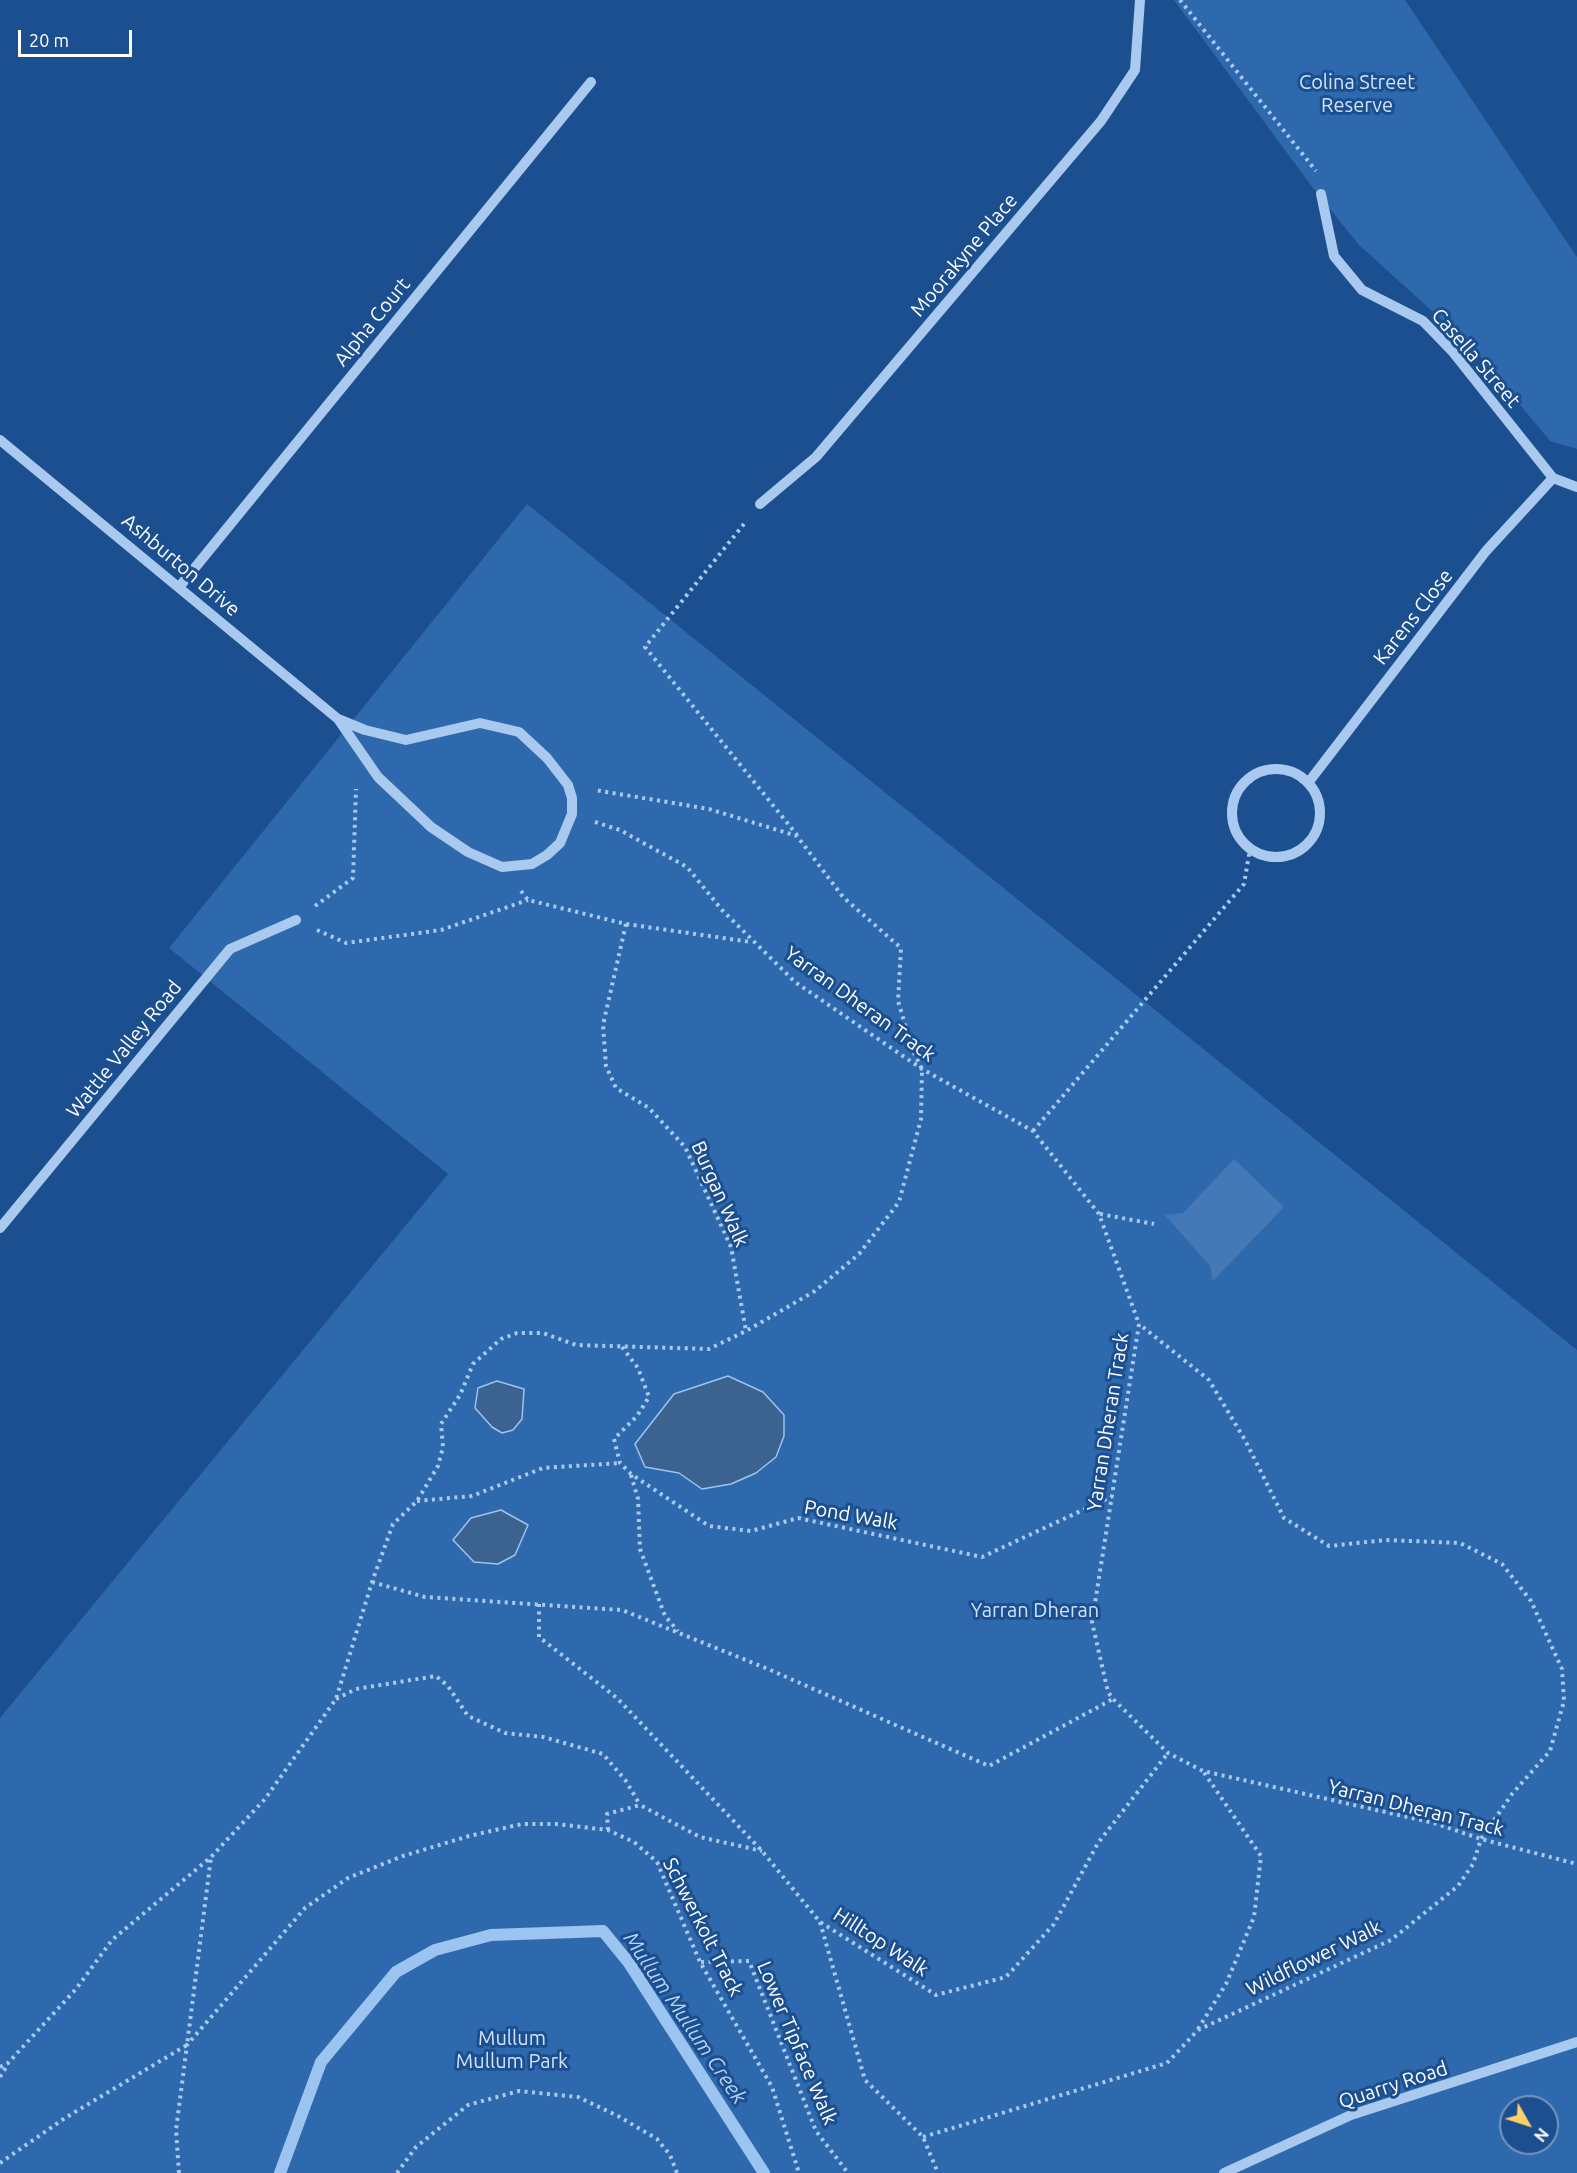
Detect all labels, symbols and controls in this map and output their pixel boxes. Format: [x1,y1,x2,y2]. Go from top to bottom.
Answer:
scale bar [21,18,135,56]
text: 20 m [29,30,69,50]
park label: Colina Street Reserve [1299,70,1415,117]
street label: Moorakyne Place [906,189,1022,321]
street label: Alpha Court [329,273,415,371]
street label: Casella Street [1426,304,1526,412]
street label: Ashburton Drive [117,509,245,621]
street label: Karens Close [1368,564,1458,670]
street label: Yarran Dheran Track [780,941,940,1067]
street label: Wattle Valley Road [61,976,187,1122]
street label: Burgan Walk [686,1137,754,1251]
street label: Yarran Dheran Track [1082,1331,1134,1513]
street label: Pond Walk [802,1495,900,1535]
park label: Yarran Dheran [971,1598,1099,1622]
street label: Yarran Dheran Track [1325,1775,1507,1841]
street label: Schwerkolt Track [658,1854,748,2000]
street label: Hilltop Walk [829,1902,933,1982]
street label: Wildflower Walk [1242,1915,1386,2001]
water label: Mullum Mullum Creek [618,1927,752,2109]
street label: Lower Tipface Walk [752,1958,842,2128]
park label: Mullum Mullum Park [456,2026,568,2073]
street label: Quarry Road [1335,2056,1451,2114]
north arrow [1499,2095,1559,2155]
text: N [1531,2125,1552,2145]

